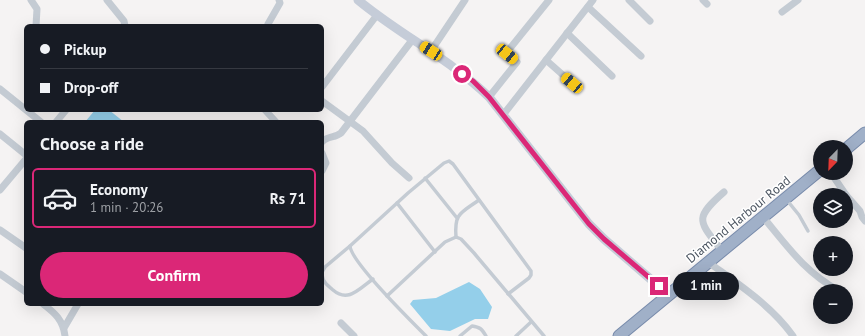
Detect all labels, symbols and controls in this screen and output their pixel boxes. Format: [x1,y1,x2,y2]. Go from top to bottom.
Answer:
car [418,39,444,63]
text: Pickup [64,40,107,59]
car [494,42,520,66]
route start [453,65,471,83]
car [559,71,585,95]
text: Drop-off [64,78,118,97]
text: Choose a ride [40,132,144,155]
north arrow [813,140,853,180]
map controls [813,140,853,324]
street label: Diamond Harbour Road [683,172,794,267]
icon: car [42,180,78,216]
text: Economy [90,180,148,199]
button: layers [813,188,853,228]
text: Rs 71 [270,189,306,208]
text: 1 min · 20:26 [90,199,163,216]
button: + [813,236,853,276]
button: Confirm [40,252,308,298]
callout: 1 min [673,272,739,300]
route end [650,277,668,295]
text: 1 min [690,277,722,294]
button: − [813,284,853,324]

